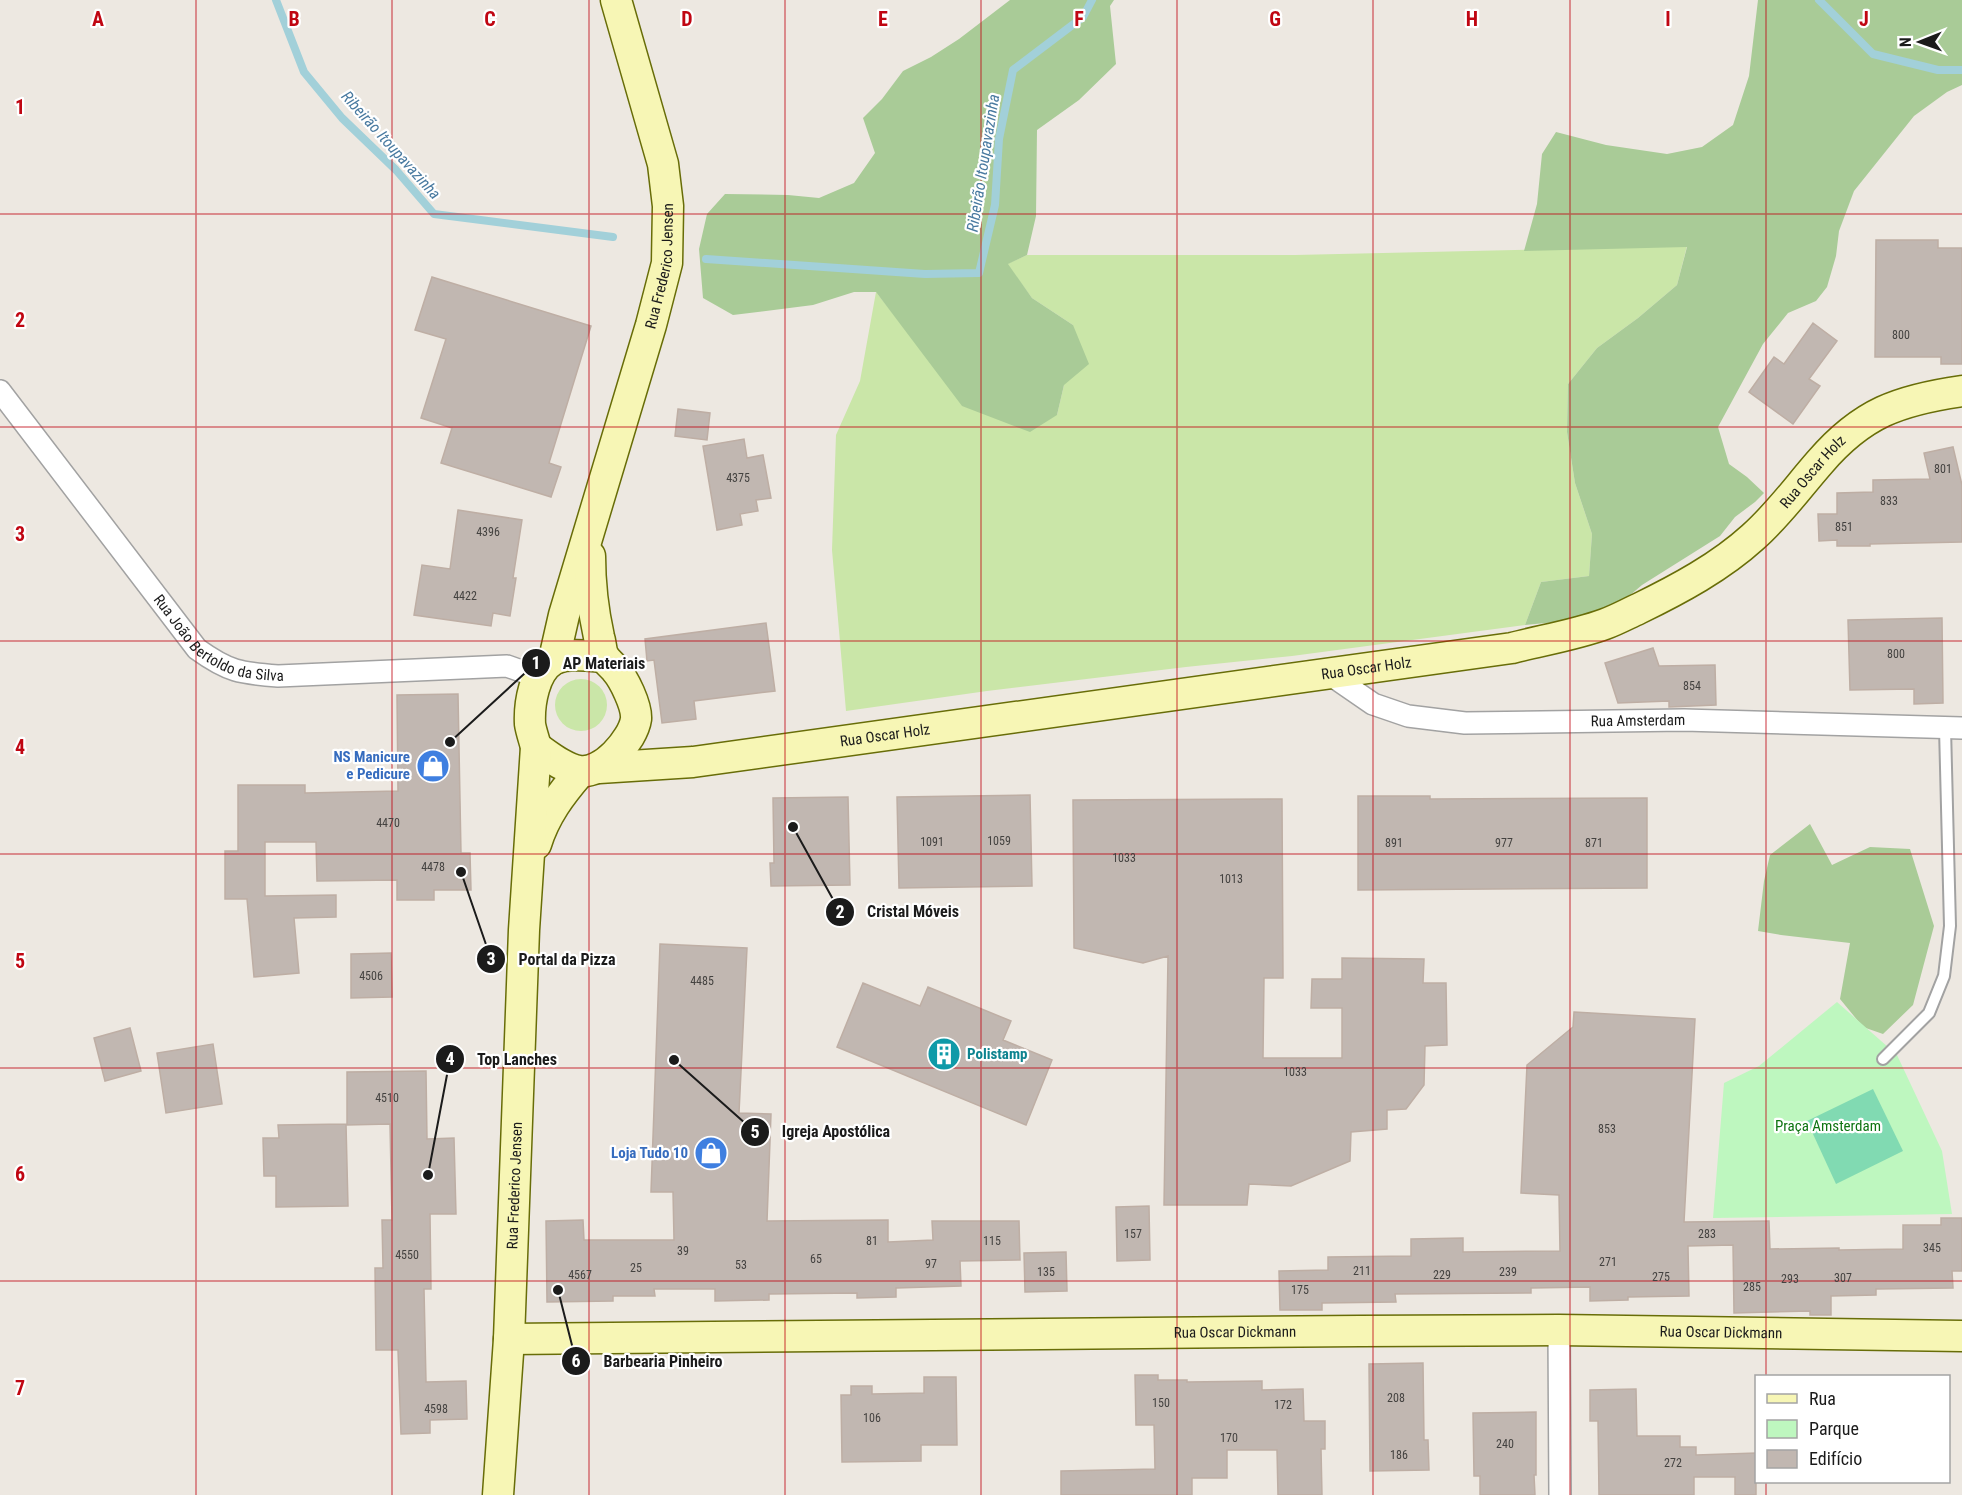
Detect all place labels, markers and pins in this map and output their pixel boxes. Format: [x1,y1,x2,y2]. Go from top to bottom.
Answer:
callout: AP Materiais [521,646,658,680]
place label: NS Manicure e Pedicure [333,748,410,783]
shop icon: NS Manicure e Pedicure [415,748,451,784]
callout: Cristal Móveis [825,895,971,929]
callout: Portal da Pizza [476,942,628,976]
building icon: Polistamp [926,1036,962,1072]
callout: Top Lanches [435,1042,569,1076]
place label: Polistamp [967,1045,1027,1063]
callout: Igreja Apostólica [740,1115,902,1149]
shop icon: Loja Tudo 10 [693,1135,729,1171]
place label: Loja Tudo 10 [611,1144,688,1162]
callout: Barbearia Pinheiro [561,1344,734,1378]

